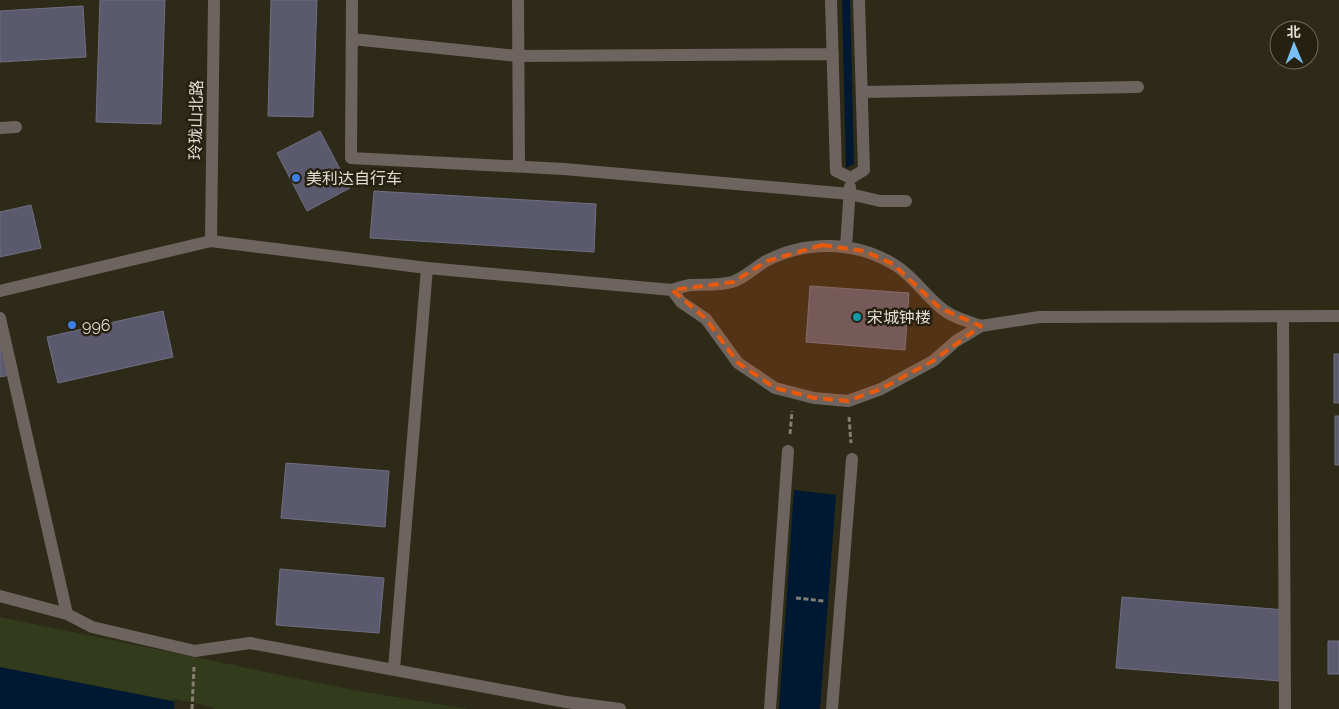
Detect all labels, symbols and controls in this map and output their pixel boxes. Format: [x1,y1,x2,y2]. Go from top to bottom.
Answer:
north arrow [1269,20,1319,70]
text: 北 [1287,24,1301,40]
street label: 玲珑山北路 [186,80,206,160]
place label: 美利达自行车 [306,169,402,188]
marker: 美利达自行车 [290,172,302,184]
place label: 宋城钟楼 [867,308,931,327]
marker: 宋城钟楼 [851,311,863,323]
place label: 996 [82,316,110,335]
marker: 996 [66,319,78,331]

